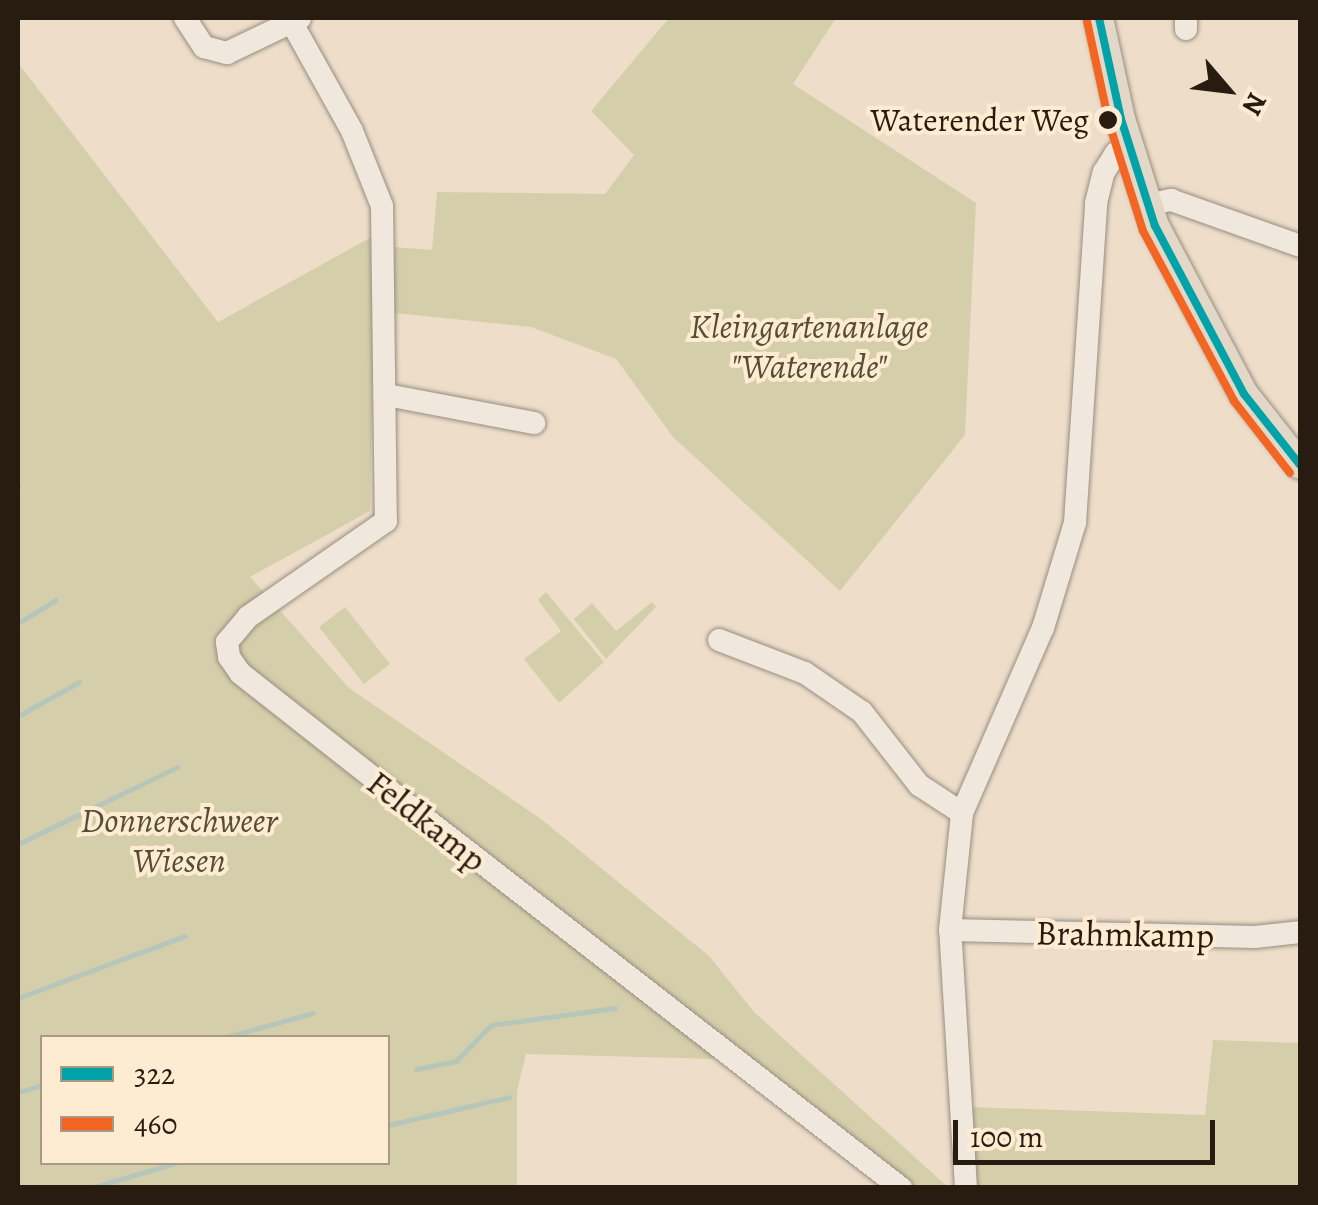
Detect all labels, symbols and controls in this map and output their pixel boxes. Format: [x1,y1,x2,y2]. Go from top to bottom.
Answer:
north arrow [1178,40,1278,140]
text: N [1233,86,1276,122]
place label: Waterender Weg [871,101,1089,139]
marker: Waterender Weg [1098,110,1118,130]
park label: Kleingartenanlage "Waterende" [690,305,928,387]
street label: Feldkamp [359,761,495,881]
park label: Donnerschweer Wiesen [81,799,277,881]
street label: Brahmkamp [1035,911,1215,957]
legend [40,1035,390,1165]
text: 322 [134,1054,175,1094]
scale bar [958,1100,1220,1162]
text: 460 [134,1104,177,1144]
text: 100 m [970,1117,1043,1157]

